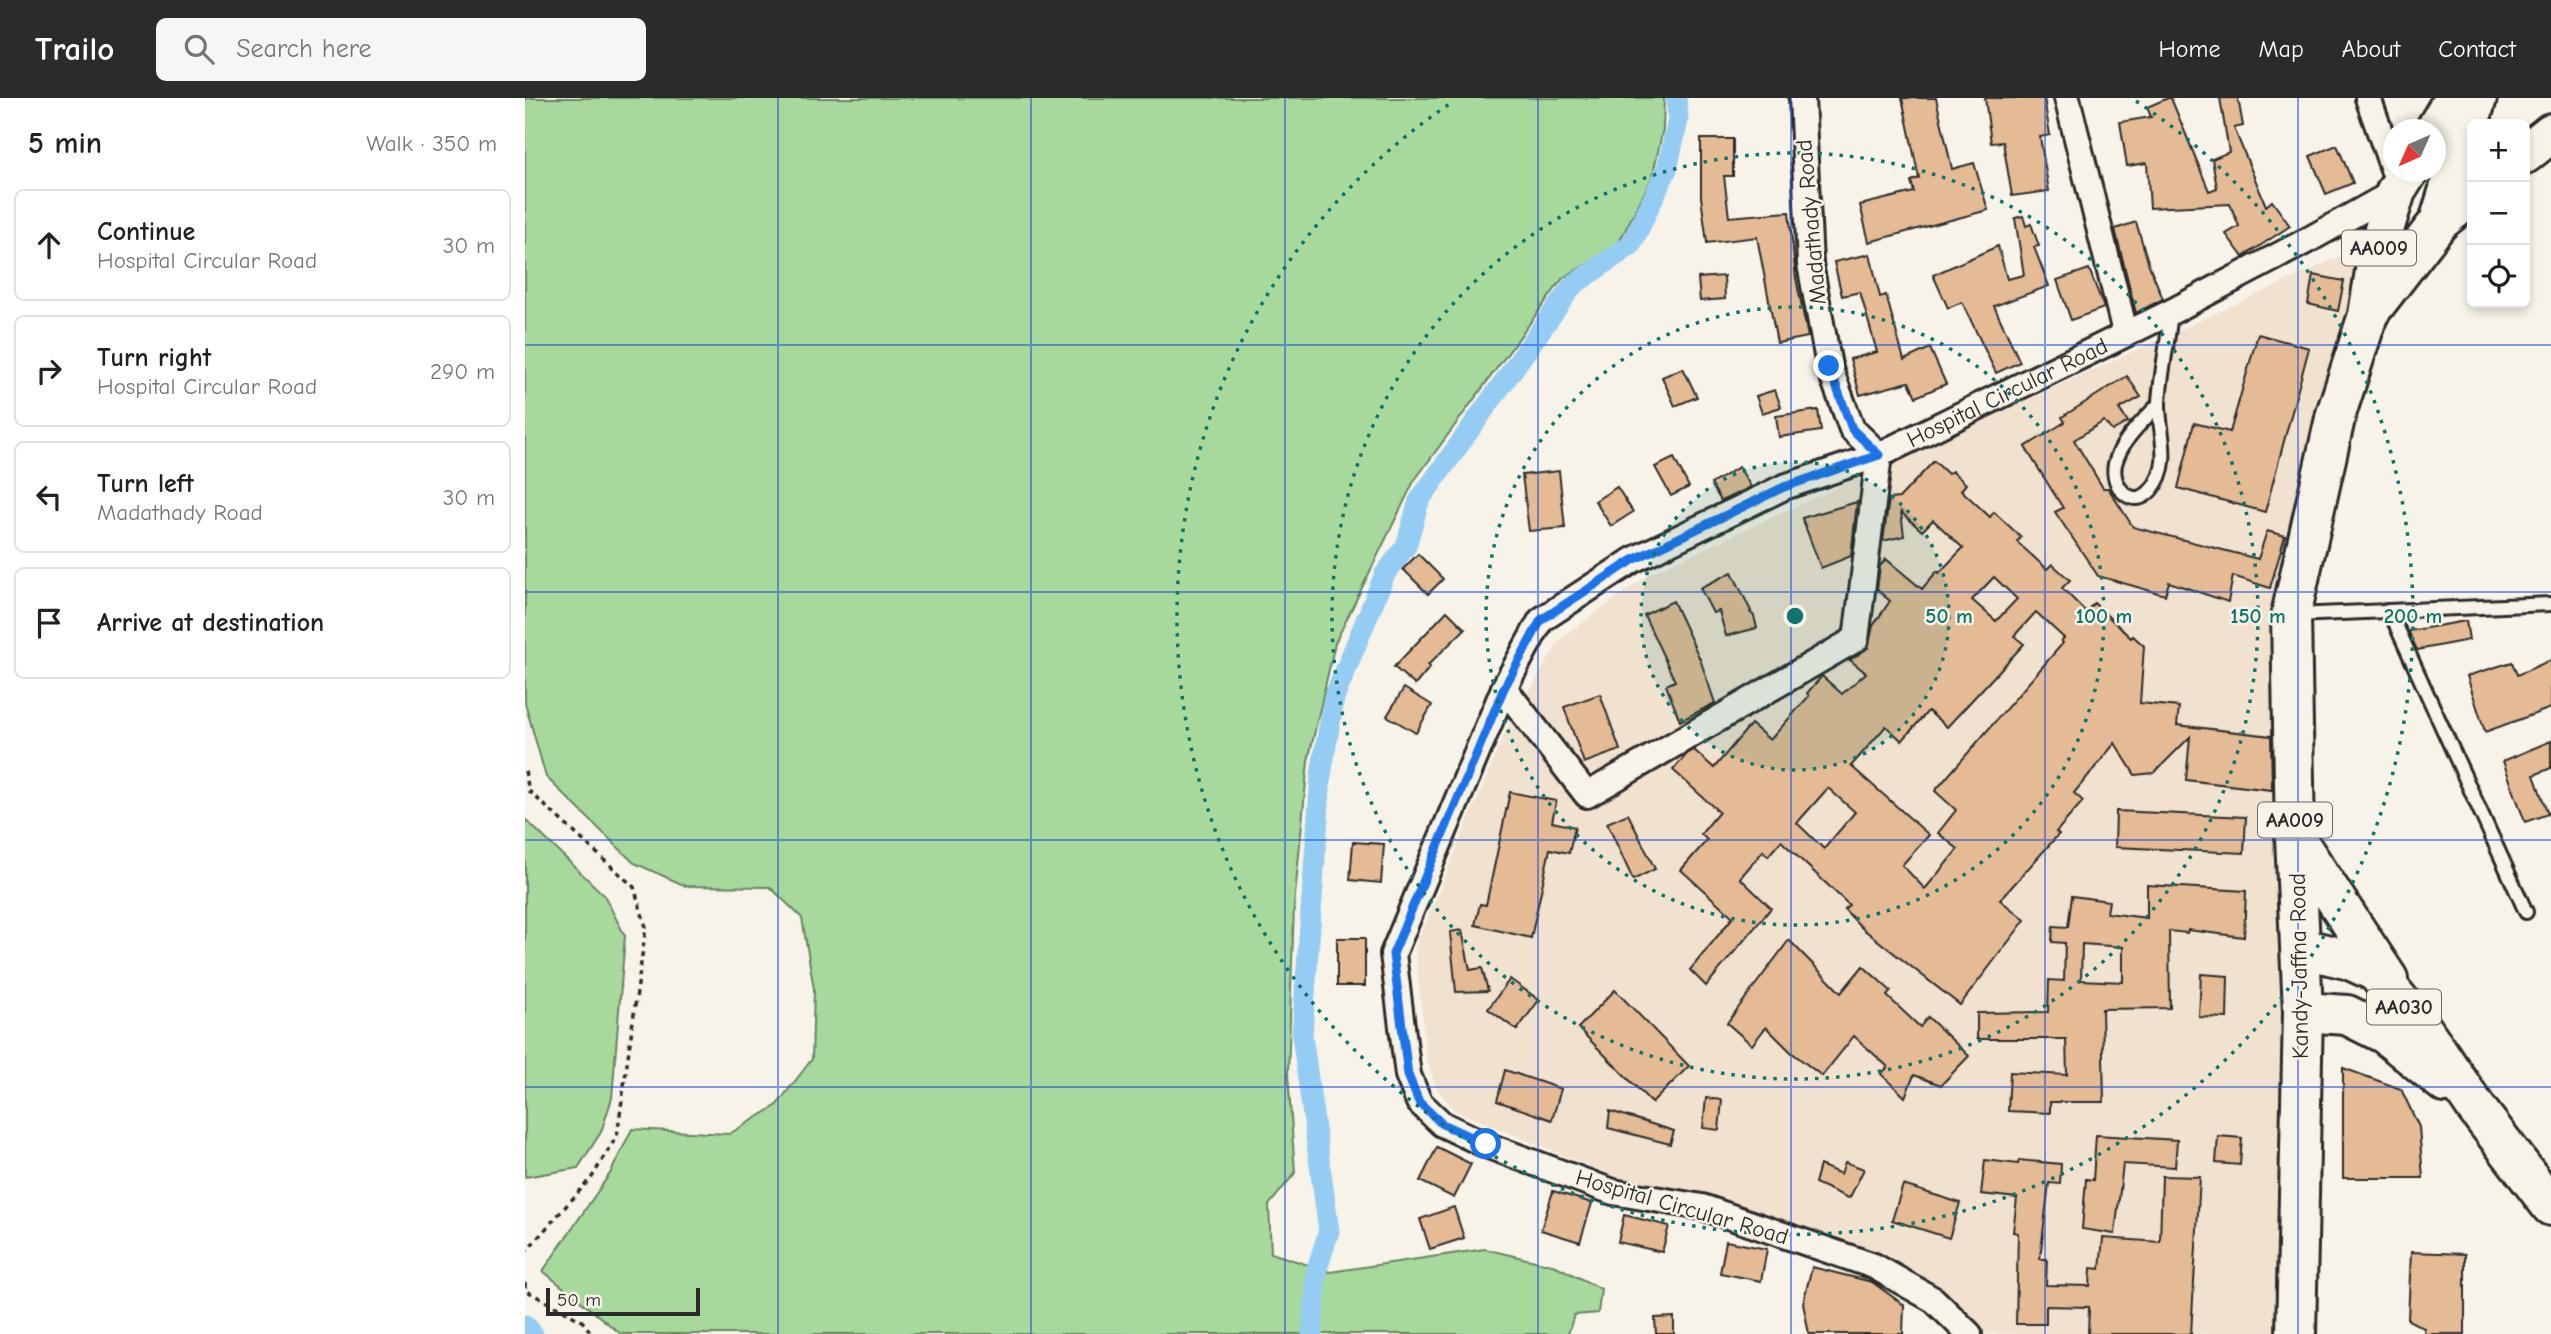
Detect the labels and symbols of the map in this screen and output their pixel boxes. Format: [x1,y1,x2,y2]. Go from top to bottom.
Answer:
north arrow [2383,119,2446,182]
street label: Madathady Road [1790,138,1832,306]
road number: AA009 [2342,230,2416,266]
street label: Hospital Circular Road [1902,332,2112,453]
route end [1813,350,1844,381]
centre of rings [1783,604,1807,628]
text: 50 m [1925,604,1973,628]
text: 100 m [2076,604,2132,628]
text: 150 m [2230,604,2286,628]
text: 200 m [2384,604,2442,628]
road number: AA009 [2258,802,2332,838]
street label: Kandy-Jaffna Road [2284,873,2314,1059]
road number: AA030 [2367,990,2441,1024]
route start [1470,1128,1501,1159]
street label: Hospital Circular Road [1572,1164,1792,1250]
scale bar [546,1285,700,1317]

